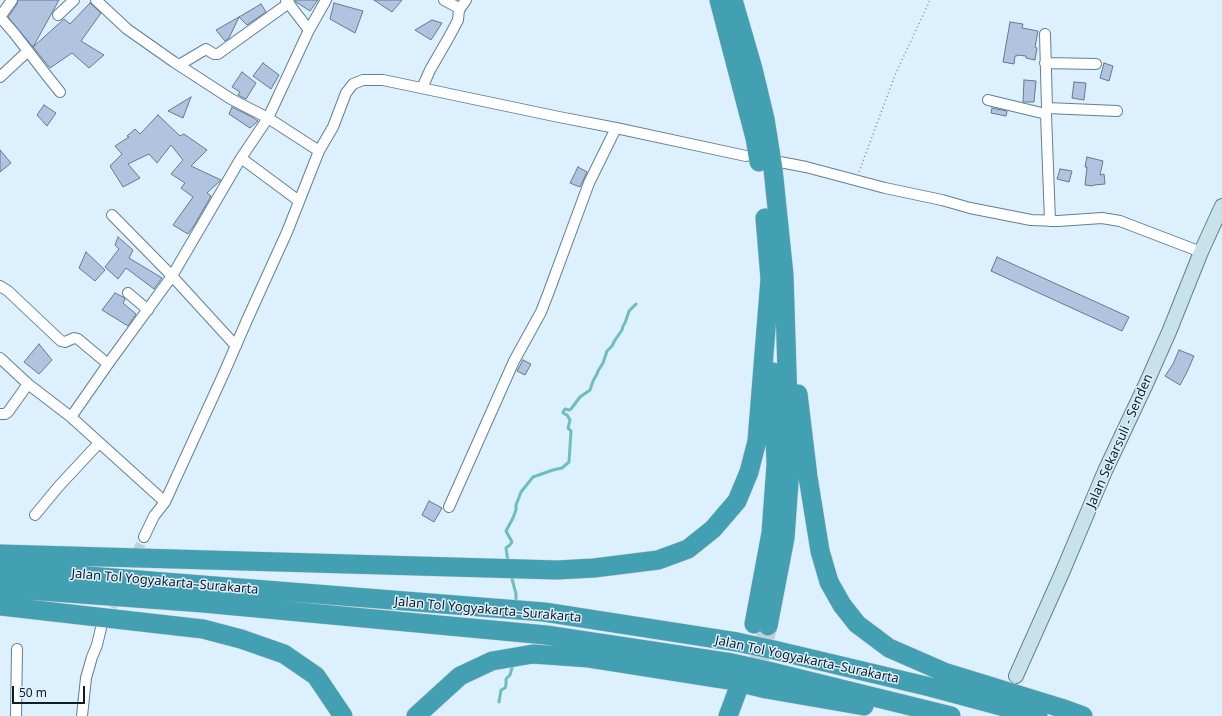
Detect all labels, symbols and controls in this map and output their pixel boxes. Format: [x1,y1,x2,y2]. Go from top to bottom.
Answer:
street label: Jalan Sekarsuli - Senden [1083,372,1157,510]
street label: Jalan Tol Yogyakarta–Surakarta [71,566,259,598]
street label: Jalan Tol Yogyakarta–Surakarta [394,594,582,626]
street label: Jalan Tol Yogyakarta–Surakarta [714,633,900,687]
scale bar [14,678,87,704]
text: 50 m [19,684,47,701]

